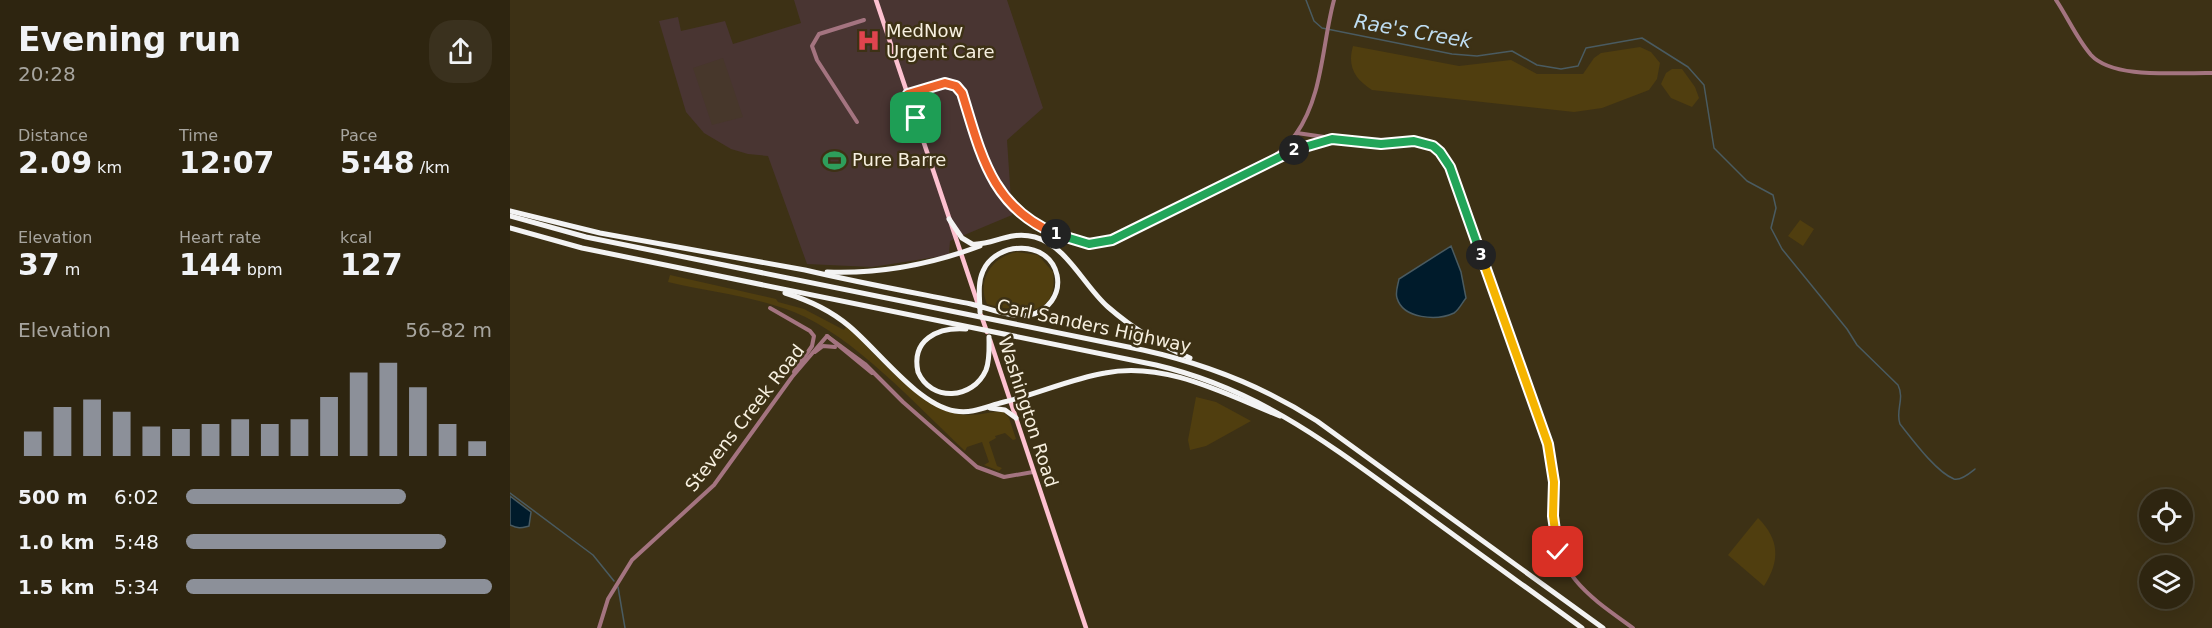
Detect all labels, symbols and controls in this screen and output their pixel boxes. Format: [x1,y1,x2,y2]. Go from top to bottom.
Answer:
water label: Rae's Creek [1352,9,1475,53]
text: Evening run [18,20,241,59]
button: share [429,20,492,83]
place label: MedNow Urgent Care [886,20,995,62]
hospital icon: MedNow Urgent Care [855,28,881,54]
text: 20:28 [18,62,76,86]
pin [890,92,941,143]
icon: arrive [899,101,932,134]
text: Distance [18,126,88,145]
text: Time [179,126,218,145]
text: Pace [340,126,377,145]
pin: 2 [1279,135,1309,165]
text: 2 [1288,140,1300,159]
text: 2.09 [18,145,92,180]
text: 12:07 [179,145,275,180]
text: 5:48 [340,145,415,180]
sports icon: Pure Barre [821,147,847,173]
place label: Pure Barre [852,149,946,170]
text: km [92,158,122,177]
text: /km [415,158,450,177]
pin: 1 [1041,219,1071,249]
text: 1 [1050,224,1062,243]
text: Elevation [18,228,92,247]
text: Heart rate [179,228,261,247]
text: kcal [340,228,372,247]
pin: 3 [1466,240,1496,270]
text: 3 [1475,245,1487,264]
text: 37 [18,247,60,282]
text: 144 [179,247,242,282]
text: 127 [340,247,403,282]
text: m [60,260,80,279]
text: bpm [242,260,283,279]
street label: Carl Sanders Highway [995,295,1194,356]
text: Elevation [18,318,111,342]
text: 56–82 m [405,318,492,342]
street label: Washington Road [994,334,1063,490]
street label: Stevens Creek Road [681,340,809,495]
text: 500 m [18,485,88,509]
text: 6:02 [114,485,159,509]
map controls [2139,489,2193,609]
button: locate [2139,489,2193,543]
pin [1532,526,1583,577]
text: 1.0 km [18,530,95,554]
text: 5:48 [114,530,159,554]
icon: check [1541,535,1574,568]
button: layers [2139,555,2193,609]
text: 1.5 km [18,575,95,599]
text: 5:34 [114,575,159,599]

